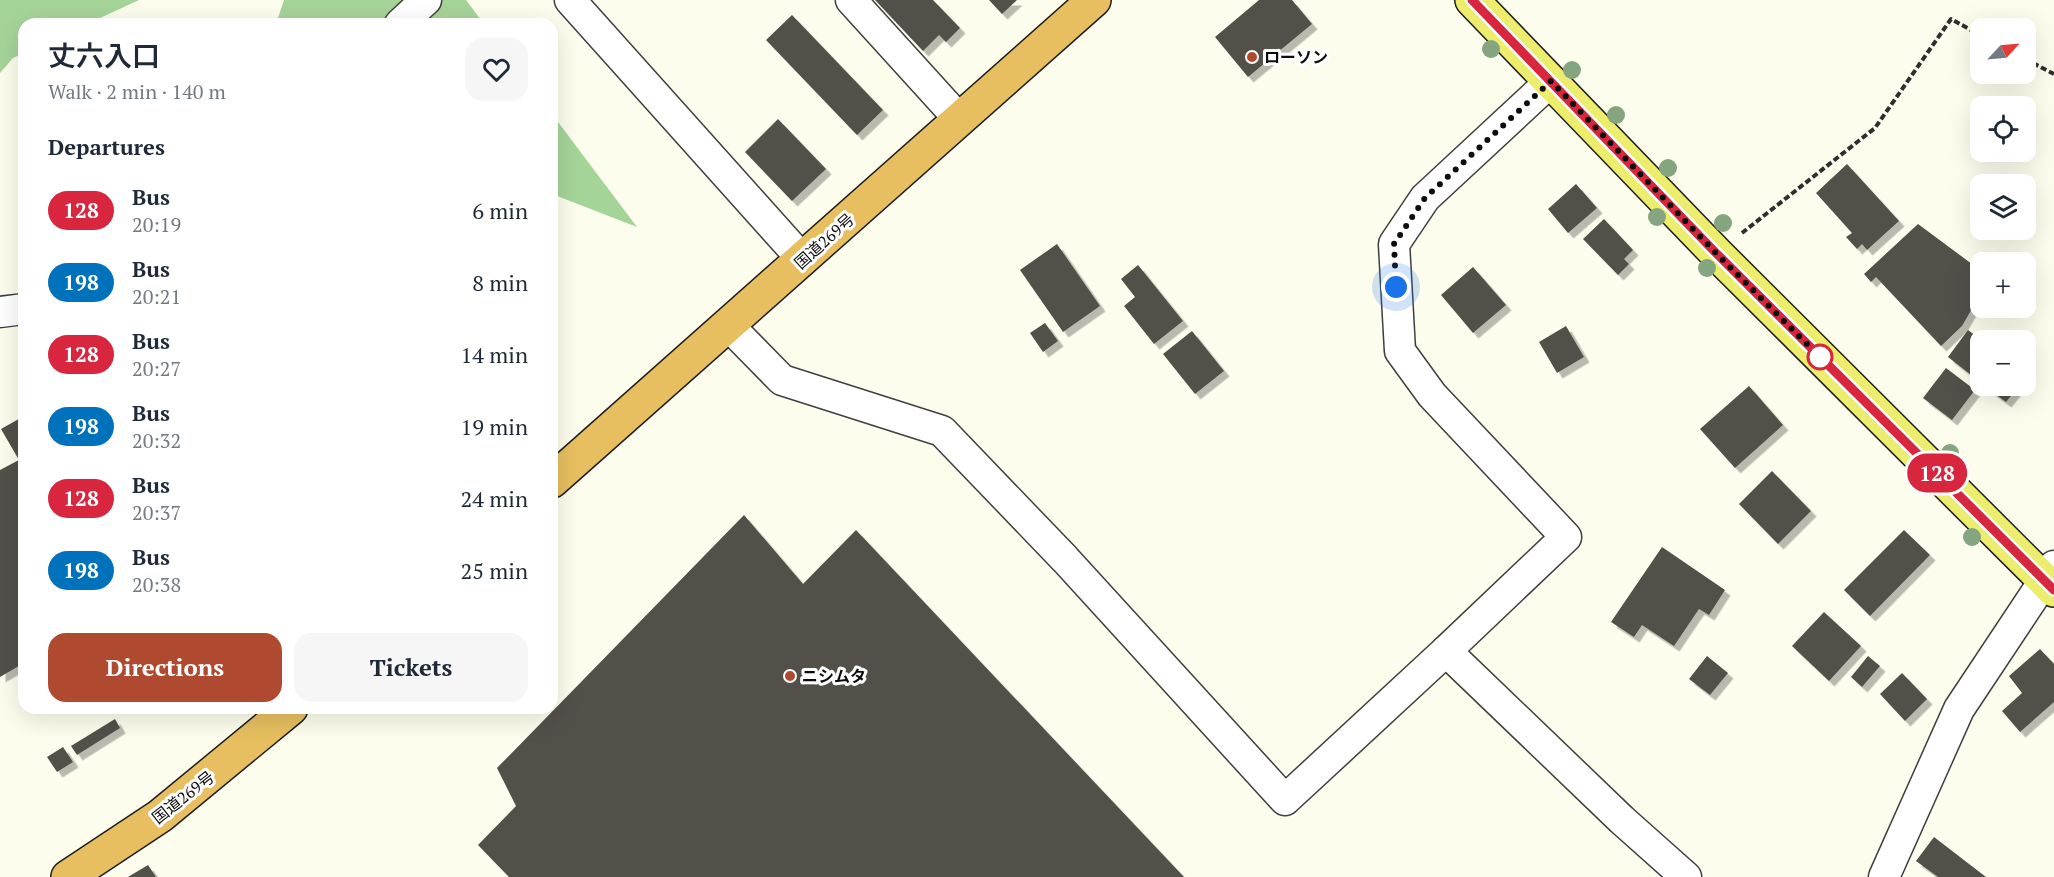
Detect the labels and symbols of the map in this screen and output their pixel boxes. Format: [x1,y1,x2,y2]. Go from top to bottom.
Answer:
north arrow [1970,18,2036,84]
place label: ローソン [1264,46,1328,68]
marker: ローソン [1245,50,1259,64]
street label: 国道269号 [789,208,859,274]
your location [1381,272,1411,302]
unlabelled marker [1807,344,1833,370]
line badge: 128 [1902,454,1972,492]
place label: ニシムタ [802,665,866,687]
marker: ニシムタ [783,669,797,683]
street label: 国道269号 [147,766,219,828]

